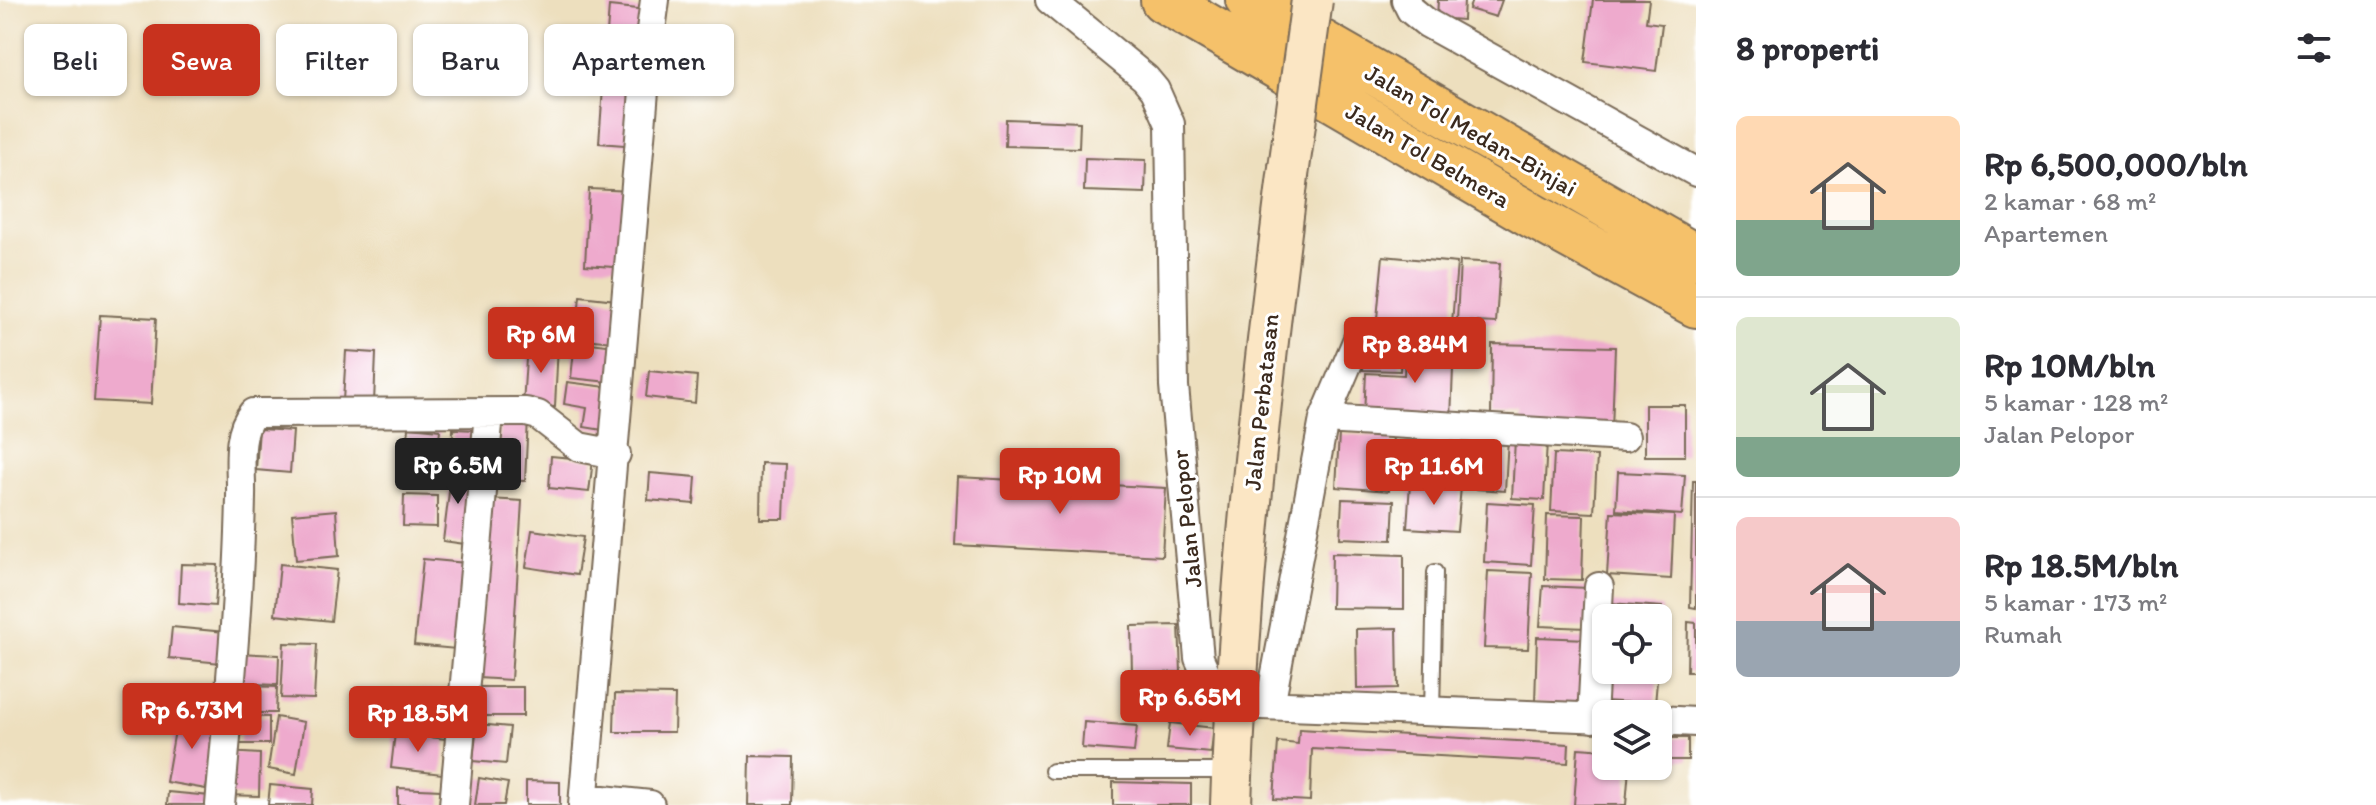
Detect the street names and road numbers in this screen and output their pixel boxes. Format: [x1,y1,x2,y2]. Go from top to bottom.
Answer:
street label: Jalan Tol Medan–Binjai [1360,58,1582,202]
street label: Jalan Tol Belmera [1341,96,1516,214]
street label: Jalan Perbatasan [1237,312,1285,492]
street label: Jalan Pelopor [1164,448,1208,590]

